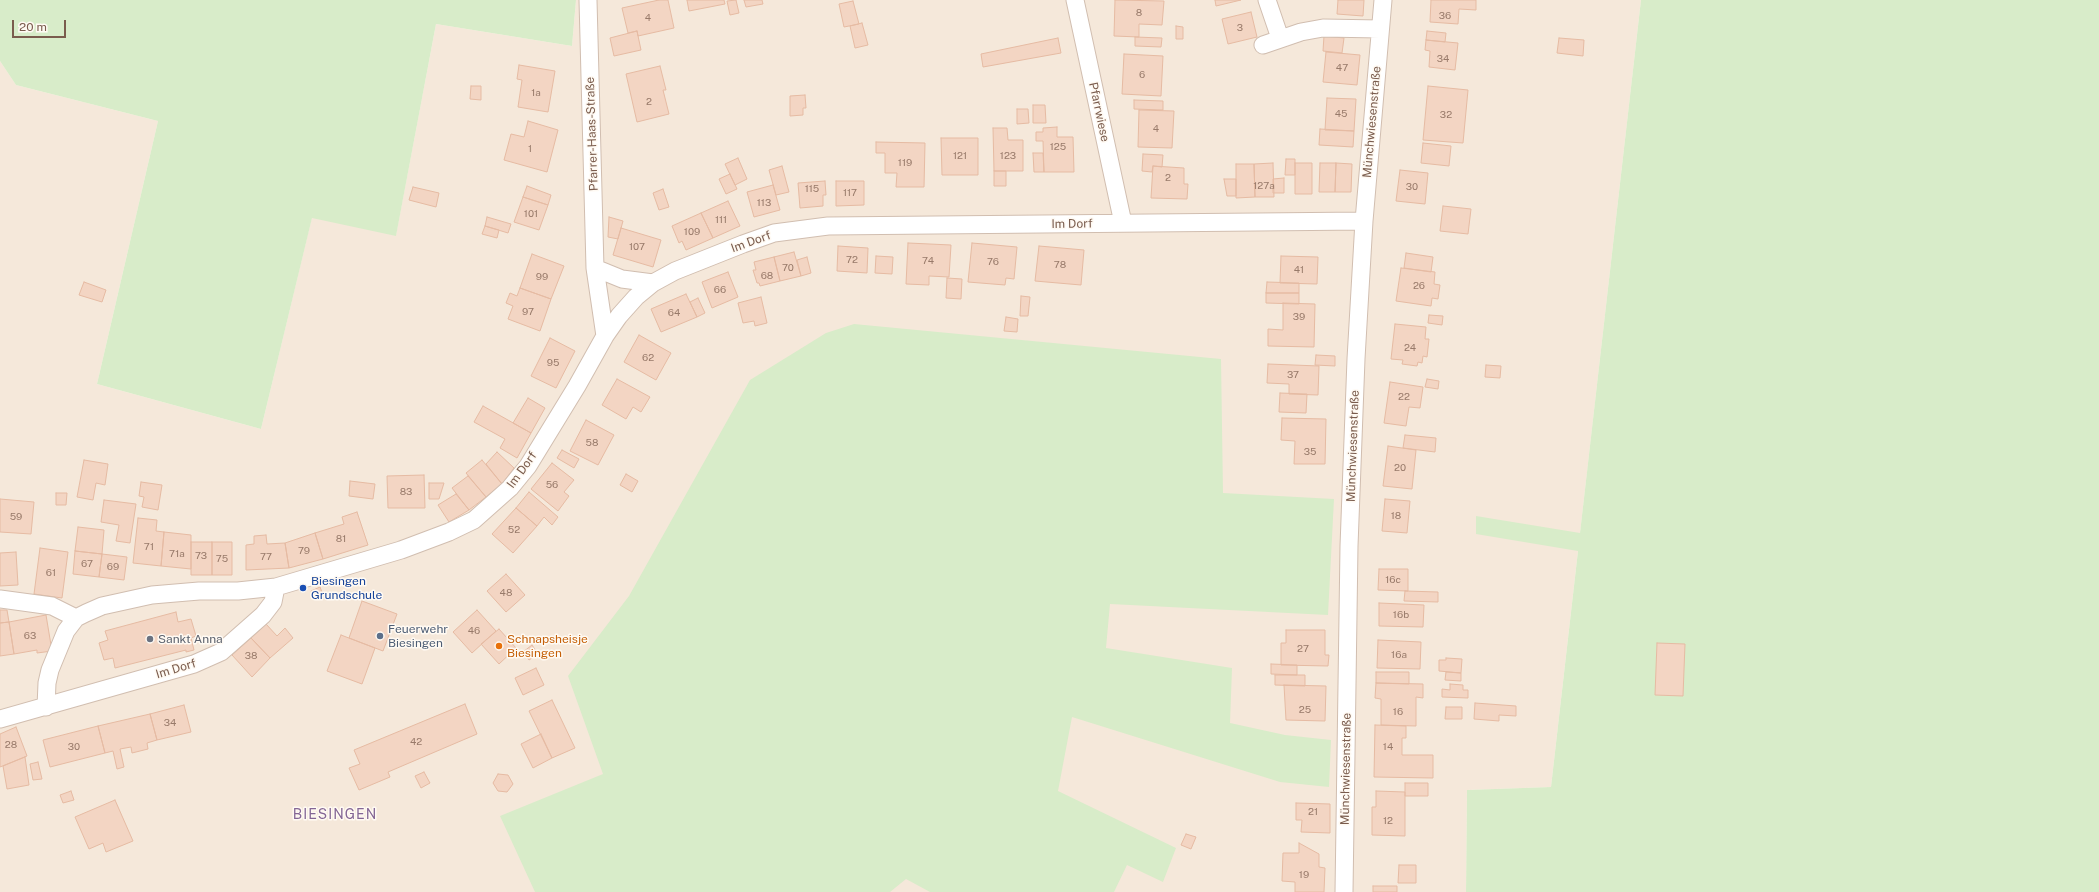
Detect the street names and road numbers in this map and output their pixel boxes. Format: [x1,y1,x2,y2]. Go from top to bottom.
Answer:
street label: Münchwiesenstraße [1360,66,1384,178]
street label: Pfarrer-Haas-Straße [583,77,601,191]
street label: Pfarrwiese [1086,81,1112,143]
street label: Im Dorf [1051,216,1093,232]
street label: Im Dorf [729,228,773,256]
street label: Münchwiesenstraße [1344,390,1362,502]
street label: Im Dorf [504,449,540,491]
street label: Im Dorf [154,656,198,682]
street label: Münchwiesenstraße [1338,713,1354,825]

